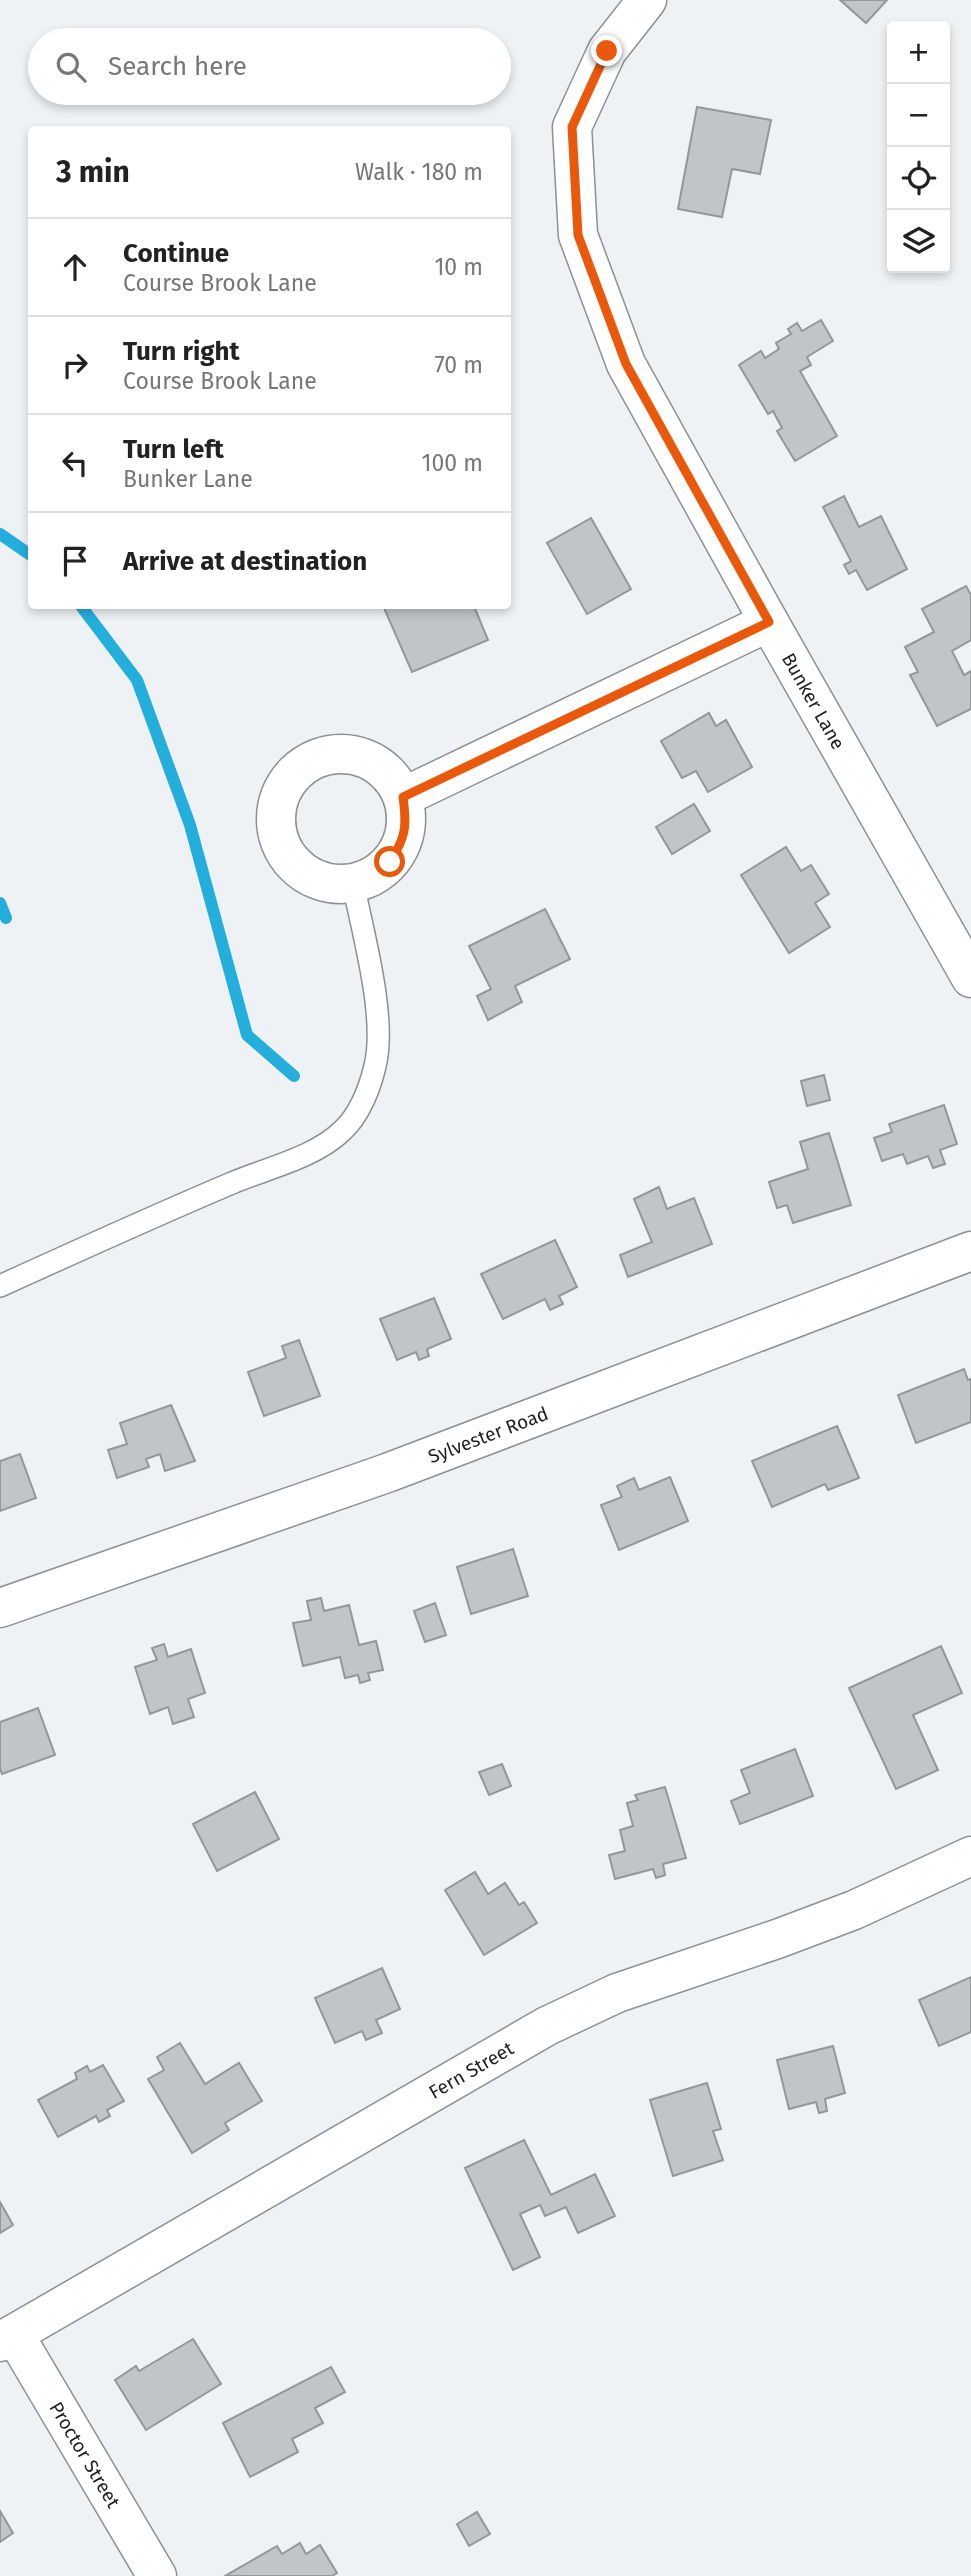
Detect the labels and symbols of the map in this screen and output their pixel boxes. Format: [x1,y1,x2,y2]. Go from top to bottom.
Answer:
route end [591,35,622,66]
street label: Bunker Lane [777,649,850,753]
route start [374,846,405,877]
street label: Sylvester Road [425,1402,552,1468]
street label: Fern Street [425,2037,518,2104]
street label: Proctor Street [45,2398,125,2512]

